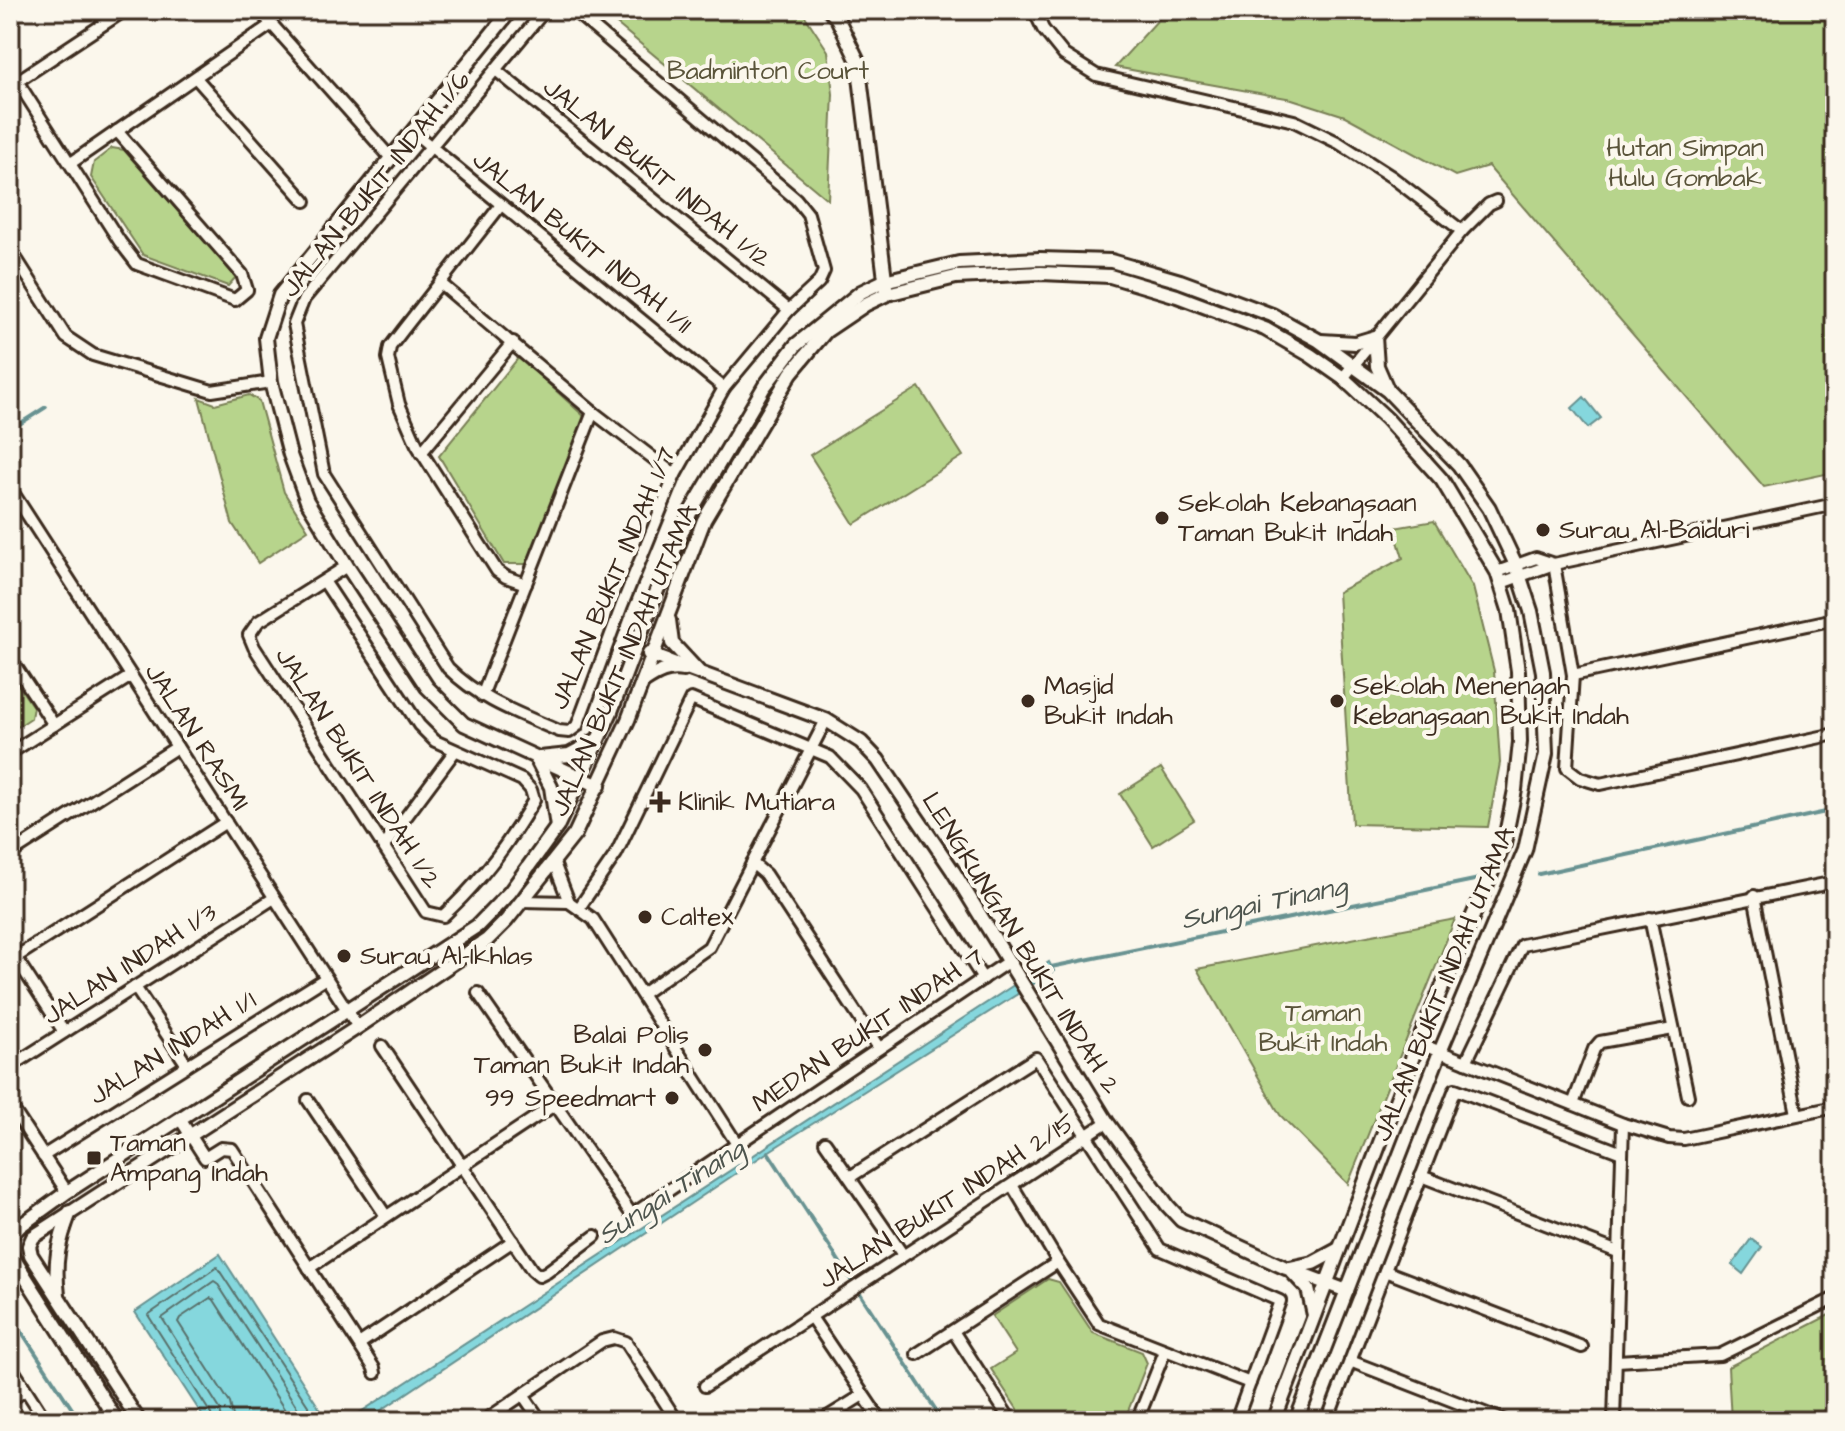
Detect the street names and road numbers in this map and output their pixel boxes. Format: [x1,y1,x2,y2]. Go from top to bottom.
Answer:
street label: JALAN BUKIT INDAH 1/6 [273,63,479,305]
street label: JALAN BUKIT INDAH 1/12 [535,70,779,277]
street label: JALAN BUKIT INDAH 1/11 [465,142,699,342]
street label: JALAN BUKIT INDAH 1/7 [541,441,685,715]
street label: JALAN BUKIT INDAH UTAMA [542,498,706,822]
street label: JALAN BUKIT INDAH 1/2 [266,640,450,896]
street label: JALAN RASMI [136,656,258,818]
street label: LENGKUNGAN BUKIT INDAH 2 [913,785,1129,1101]
street label: JALAN BUKIT INDAH UTAMA [1364,821,1524,1147]
street label: JALAN INDAH 1/3 [36,894,224,1034]
street label: MEDAN BUKIT INDAH 7 [745,939,991,1121]
street label: JALAN INDAH 1/1 [83,982,263,1114]
street label: JALAN BUKIT INDAH 2/15 [812,1104,1082,1298]

